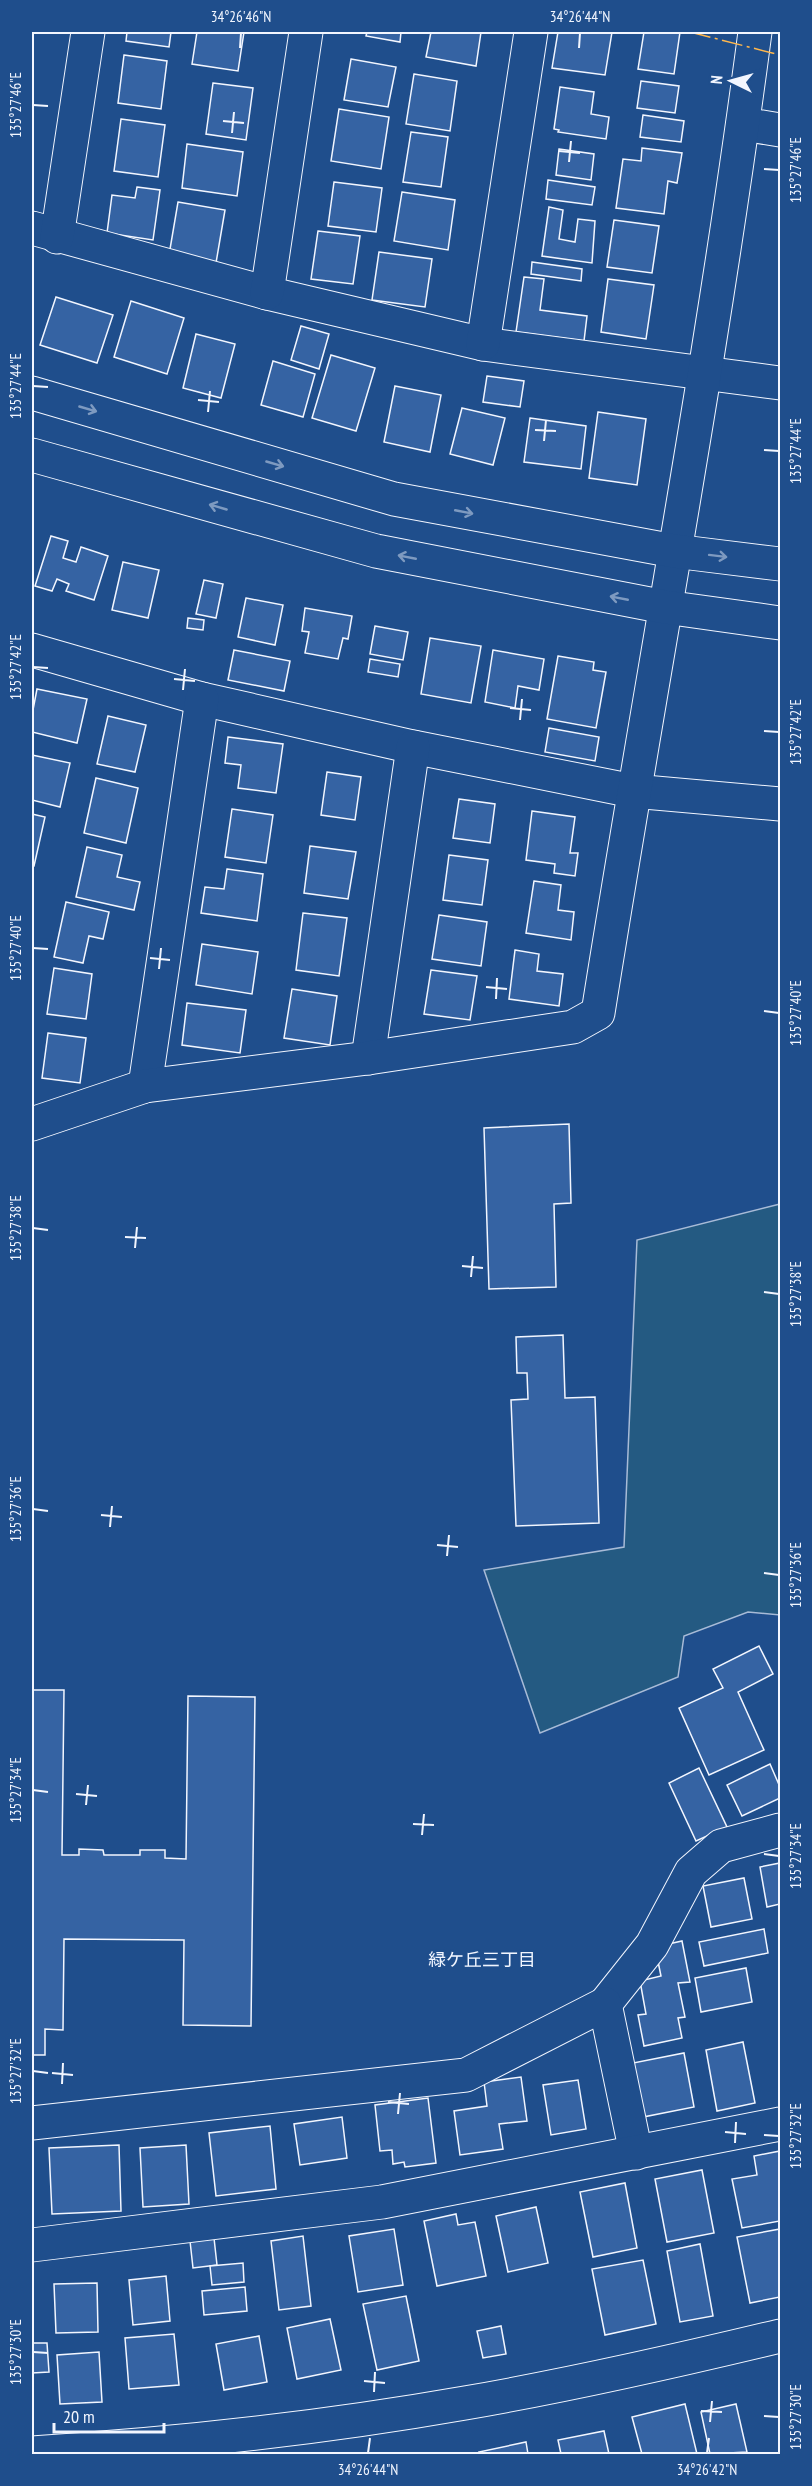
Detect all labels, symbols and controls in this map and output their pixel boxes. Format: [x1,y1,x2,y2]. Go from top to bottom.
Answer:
text: 34°26'46"N [211,7,271,26]
text: 34°26'44"N [550,7,610,26]
north arrow [701,51,761,111]
text: 135°27'46"E [6,72,25,138]
text: N [706,75,726,85]
text: 135°27'46"E [786,137,805,203]
text: 135°27'44"E [6,353,25,419]
one-way arrow [78,404,97,415]
text: 135°27'44"E [786,418,805,484]
one-way arrow [265,459,284,470]
one-way arrow [209,501,228,512]
one-way arrow [453,507,473,518]
one-way arrow [398,551,417,562]
one-way arrow [707,551,727,562]
one-way arrow [610,592,629,603]
text: 135°27'42"E [6,634,25,700]
text: 135°27'42"E [786,699,805,765]
text: 135°27'40"E [6,915,25,981]
text: 135°27'40"E [786,980,805,1046]
text: 135°27'38"E [6,1195,25,1261]
text: 135°27'38"E [786,1261,805,1327]
text: 135°27'36"E [6,1476,25,1542]
text: 135°27'36"E [786,1542,805,1608]
text: 135°27'34"E [6,1757,25,1823]
text: 135°27'34"E [786,1823,805,1889]
district label: 緑ケ丘三丁目 [428,1948,536,1971]
text: 135°27'32"E [6,2038,25,2104]
text: 135°27'32"E [786,2103,805,2169]
text: 135°27'30"E [6,2319,25,2385]
text: 135°27'30"E [786,2384,805,2450]
scale bar [54,2396,164,2434]
text: 20 m [63,2405,95,2428]
text: 34°26'44"N [338,2460,398,2479]
text: 34°26'42"N [677,2460,737,2479]

